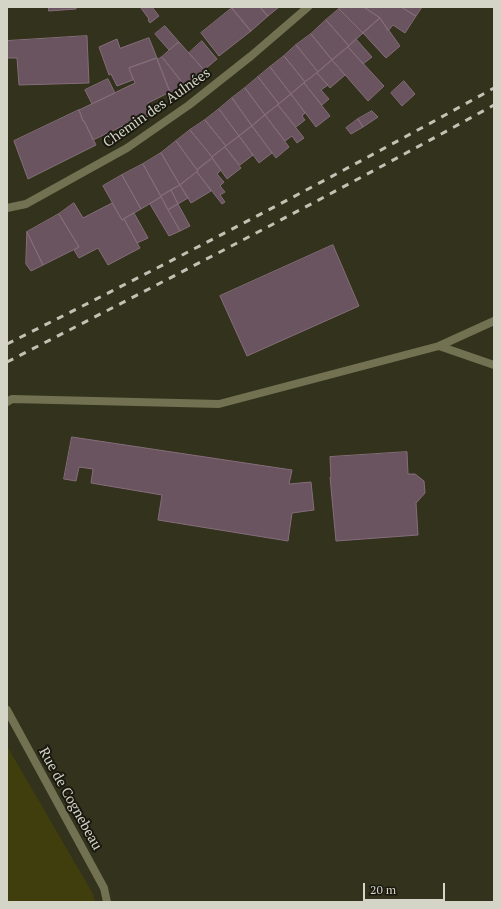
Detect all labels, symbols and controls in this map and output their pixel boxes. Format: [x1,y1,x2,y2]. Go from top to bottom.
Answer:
street label: Chemin des Aulnées [100,65,214,151]
street label: Rue de Cognebeau [35,745,105,853]
scale bar [365,875,447,901]
text: 20 m [370,882,396,897]

